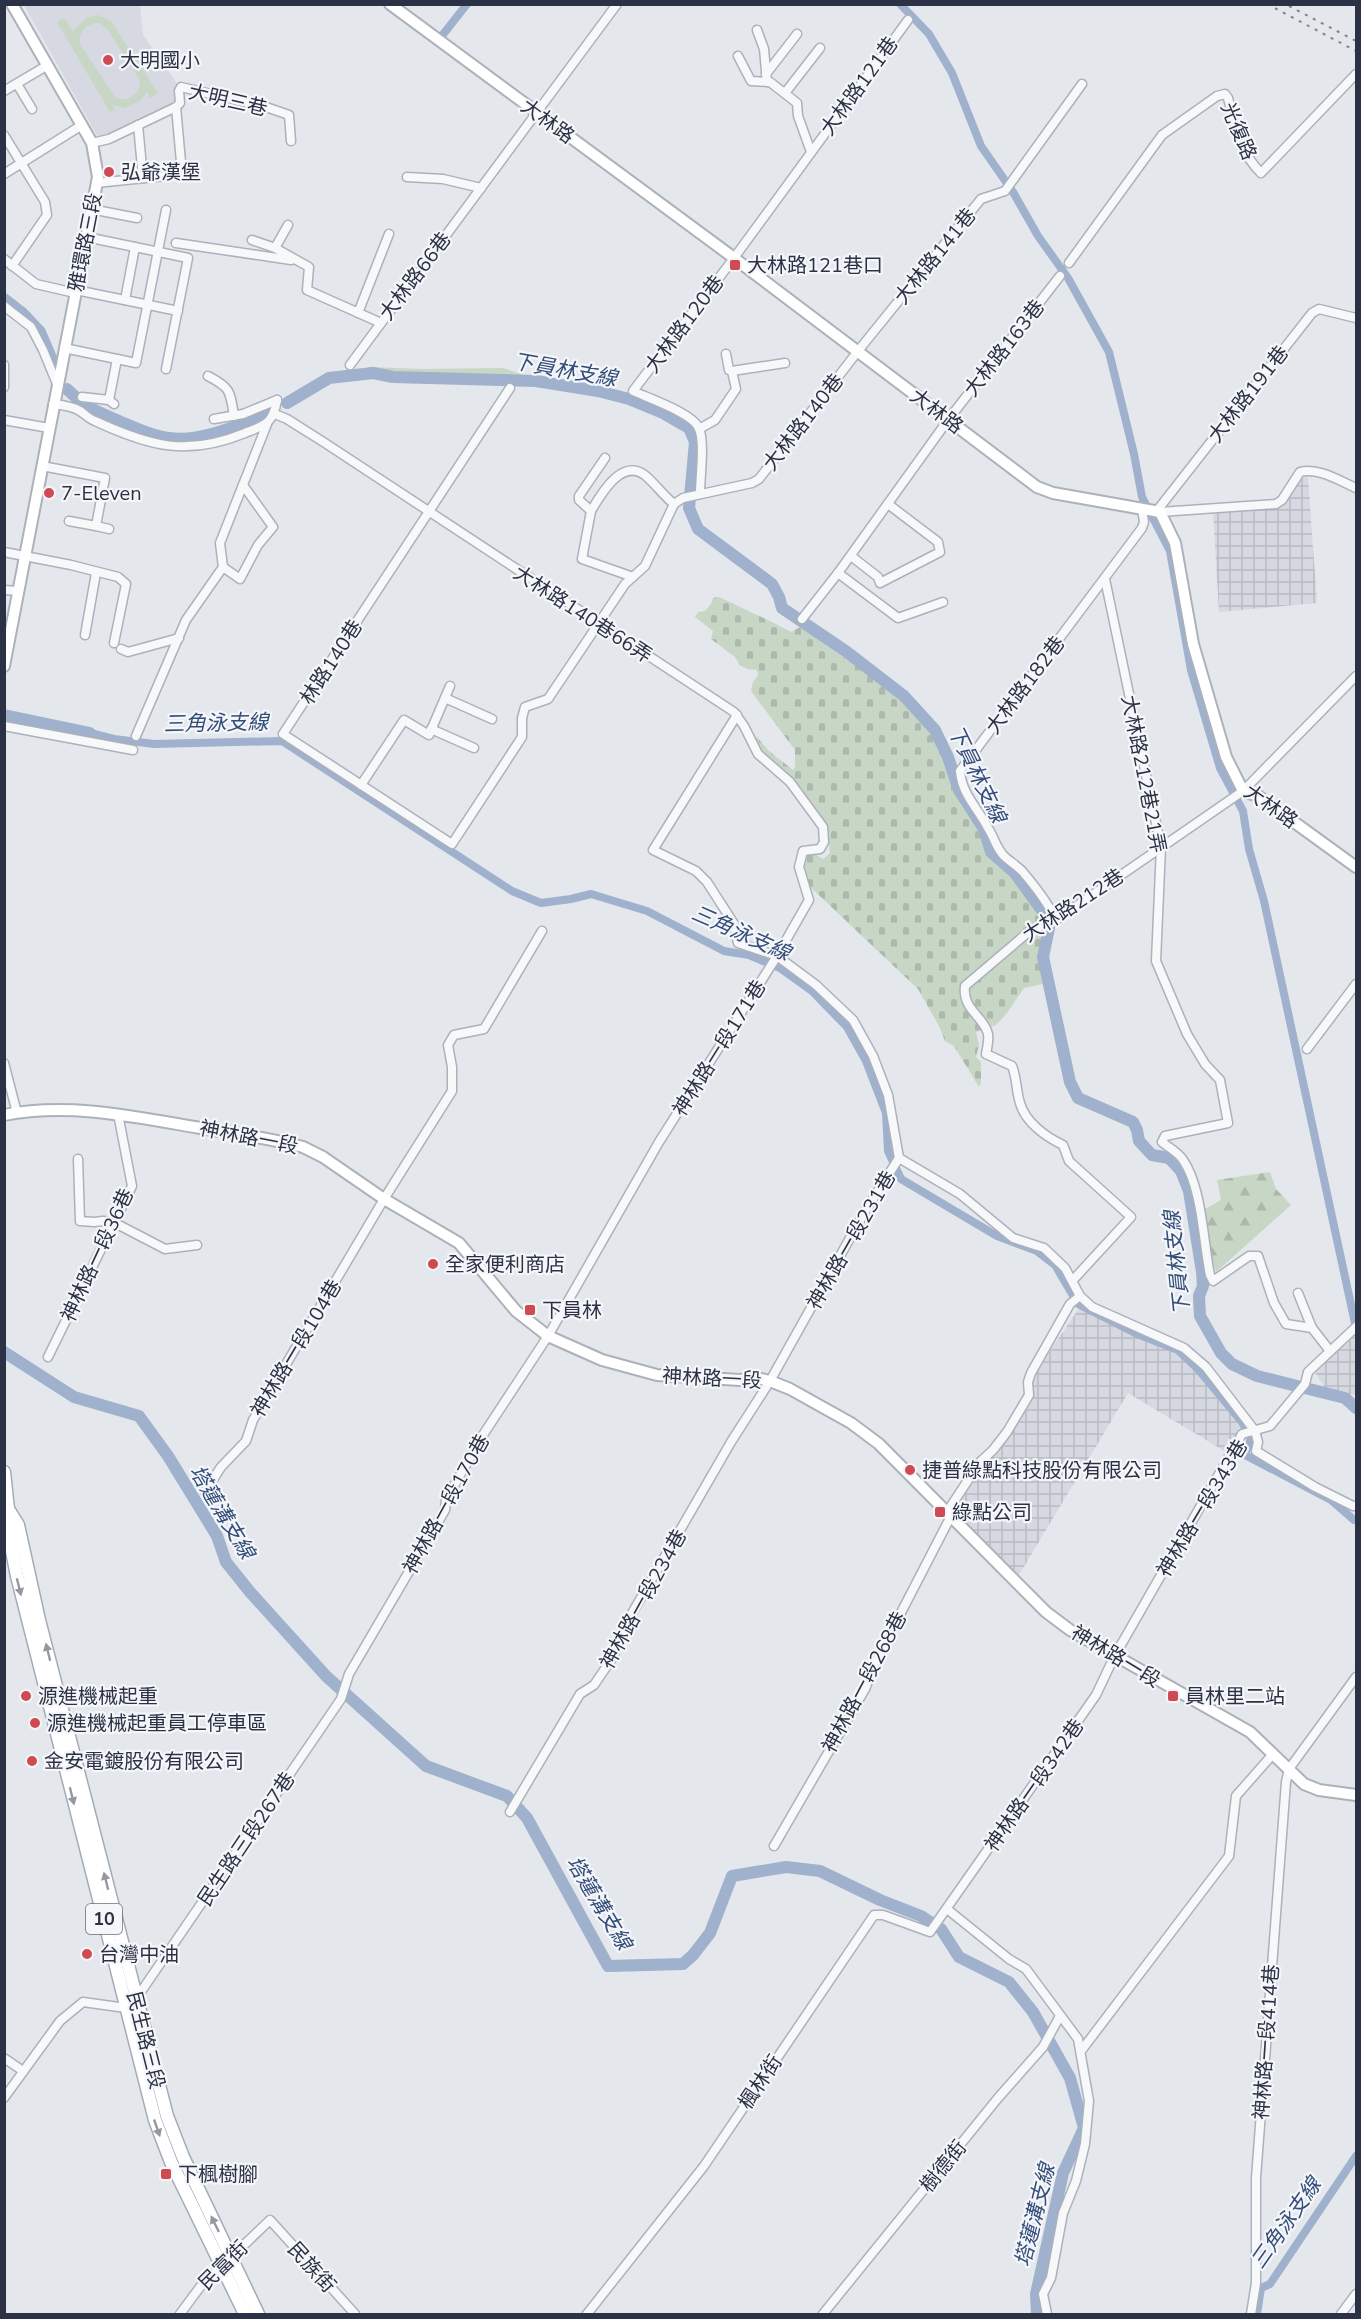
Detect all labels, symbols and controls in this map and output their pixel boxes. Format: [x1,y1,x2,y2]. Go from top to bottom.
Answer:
street label: 大林路121巷 [814,31,904,141]
place label: 大明國小 [120,47,200,74]
marker: 大明國小 [101,53,115,67]
street label: 大明三巷 [186,78,270,123]
street label: 大林路 [516,93,580,150]
street label: 光復路 [1214,98,1263,164]
place label: 弘爺漢堡 [121,159,201,186]
marker: 弘爺漢堡 [102,165,116,179]
street label: 雅環路三段 [63,190,108,294]
street label: 大林路141巷 [888,203,982,310]
street label: 大林路66巷 [373,227,457,326]
place label: 大林路121巷口 [747,252,883,279]
marker: 大林路121巷口 [728,258,742,272]
street label: 大林路120巷 [639,270,730,379]
street label: 大林路163巷 [958,294,1051,402]
street label: 大林路191巷 [1202,340,1295,448]
water label: 下員林支線 [511,347,621,393]
street label: 大林路140巷 [757,368,850,476]
street label: 大林路 [905,383,969,440]
place label: 7-Eleven [61,480,142,507]
marker: 7-Eleven [42,486,56,500]
street label: 大林路140巷66弄 [508,560,657,669]
street label: 林路140巷 [294,615,369,710]
street label: 大林路182巷 [980,631,1071,740]
street label: 大林路212巷21弄 [1115,693,1172,855]
water label: 三角泳支線 [163,708,271,738]
water label: 下員林支線 [941,721,1013,829]
street label: 大林路 [1238,778,1303,835]
street label: 大林路212巷 [1017,863,1129,948]
water label: 三角泳支線 [687,899,796,968]
street label: 神林路一段171巷 [667,975,772,1122]
street label: 神林路一段 [197,1115,301,1160]
street label: 神林路一段231巷 [801,1166,902,1315]
street label: 神林路一段36巷 [55,1184,140,1326]
water label: 下員林支線 [1157,1207,1196,1317]
place label: 全家便利商店 [445,1251,565,1278]
marker: 全家便利商店 [426,1257,440,1271]
street label: 神林路一段104巷 [245,1274,348,1422]
place label: 下員林 [542,1297,602,1324]
marker: 下員林 [523,1303,537,1317]
street label: 神林路一段 [661,1362,763,1395]
street label: 神林路一段170巷 [397,1429,496,1579]
street label: 神林路一段343巷 [1151,1434,1254,1582]
place label: 捷普綠點科技股份有限公司 [922,1457,1162,1484]
water label: 塔蓮溝支線 [183,1460,262,1566]
marker: 捷普綠點科技股份有限公司 [903,1463,917,1477]
place label: 綠點公司 [952,1499,1032,1526]
marker: 綠點公司 [933,1505,947,1519]
street label: 神林路一段234巷 [594,1524,693,1674]
one-way arrow [15,1578,25,1596]
street label: 神林路一段268巷 [816,1607,913,1757]
street label: 神林路一段 [1066,1619,1166,1694]
one-way arrow [42,1643,52,1661]
place label: 源進機械起重 [38,1683,158,1710]
place label: 員林里二站 [1185,1683,1285,1710]
marker: 源進機械起重 [19,1689,33,1703]
marker: 員林里二站 [1166,1689,1180,1703]
place label: 源進機械起重員工停車區 [47,1710,267,1737]
street label: 神林路一段342巷 [979,1714,1090,1857]
marker: 源進機械起重員工停車區 [28,1716,42,1730]
place label: 金安電鍍股份有限公司 [44,1748,244,1775]
marker: 金安電鍍股份有限公司 [25,1754,39,1768]
street label: 民生路三段267巷 [192,1767,301,1911]
one-way arrow [68,1787,78,1806]
water label: 塔蓮溝支線 [560,1851,639,1957]
one-way arrow [100,1872,110,1891]
road number: 10 [86,1904,122,1934]
place label: 台灣中油 [99,1941,179,1968]
marker: 台灣中油 [80,1947,94,1961]
street label: 神林路一段414巷 [1248,1963,1285,2121]
street label: 民生路三段 [120,1988,171,2092]
street label: 楓林街 [732,2050,788,2115]
one-way arrow [153,2119,163,2137]
street label: 樹德街 [914,2135,973,2198]
water label: 塔蓮溝支線 [1009,2159,1062,2269]
place label: 下楓樹腳 [178,2161,258,2188]
marker: 下楓樹腳 [159,2167,173,2181]
water label: 三角泳支線 [1244,2170,1329,2274]
one-way arrow [211,2215,220,2232]
street label: 民富街 [193,2235,254,2296]
street label: 民族街 [282,2236,342,2299]

